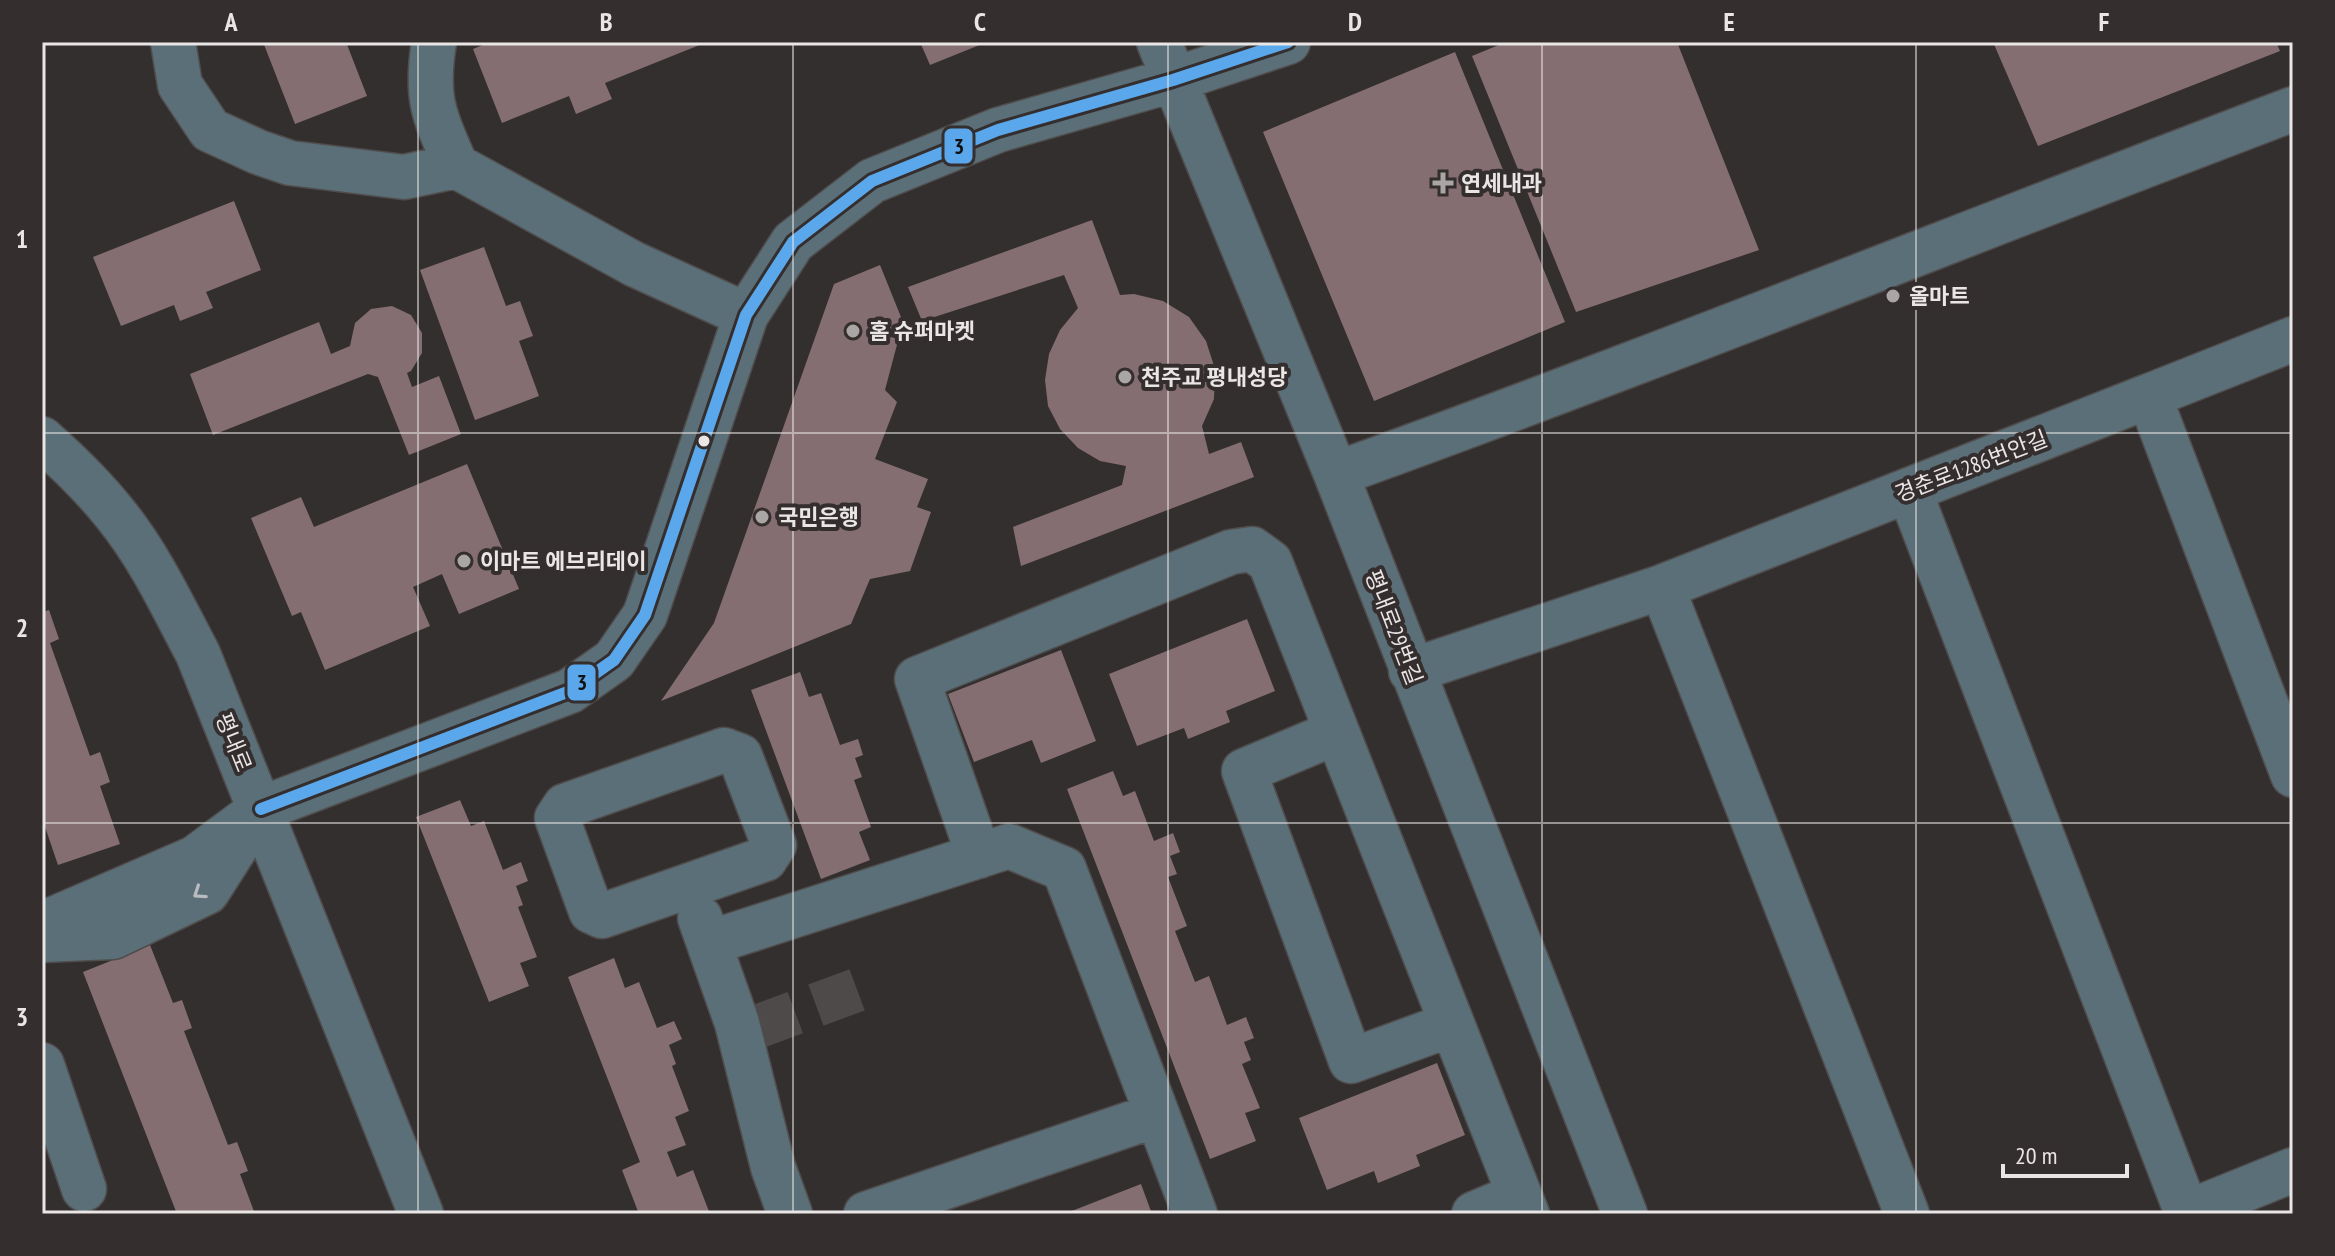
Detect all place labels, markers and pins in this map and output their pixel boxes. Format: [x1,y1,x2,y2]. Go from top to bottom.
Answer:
place label: 연세내과 [1461,169,1542,197]
marker: 연세내과 [1432,172,1454,194]
place label: 올마트 [1909,282,1970,310]
marker: 올마트 [1884,287,1902,305]
place label: 홈 슈퍼마켓 [869,317,975,345]
marker: 홈 슈퍼마켓 [844,322,862,340]
place label: 천주교 평내성당 [1141,363,1287,391]
marker: 천주교 평내성당 [1116,368,1134,386]
unlabelled marker [696,433,712,449]
place label: 국민은행 [778,503,859,531]
marker: 국민은행 [753,508,771,526]
place label: 이마트 에브리데이 [480,547,646,575]
marker: 이마트 에브리데이 [455,552,473,570]

